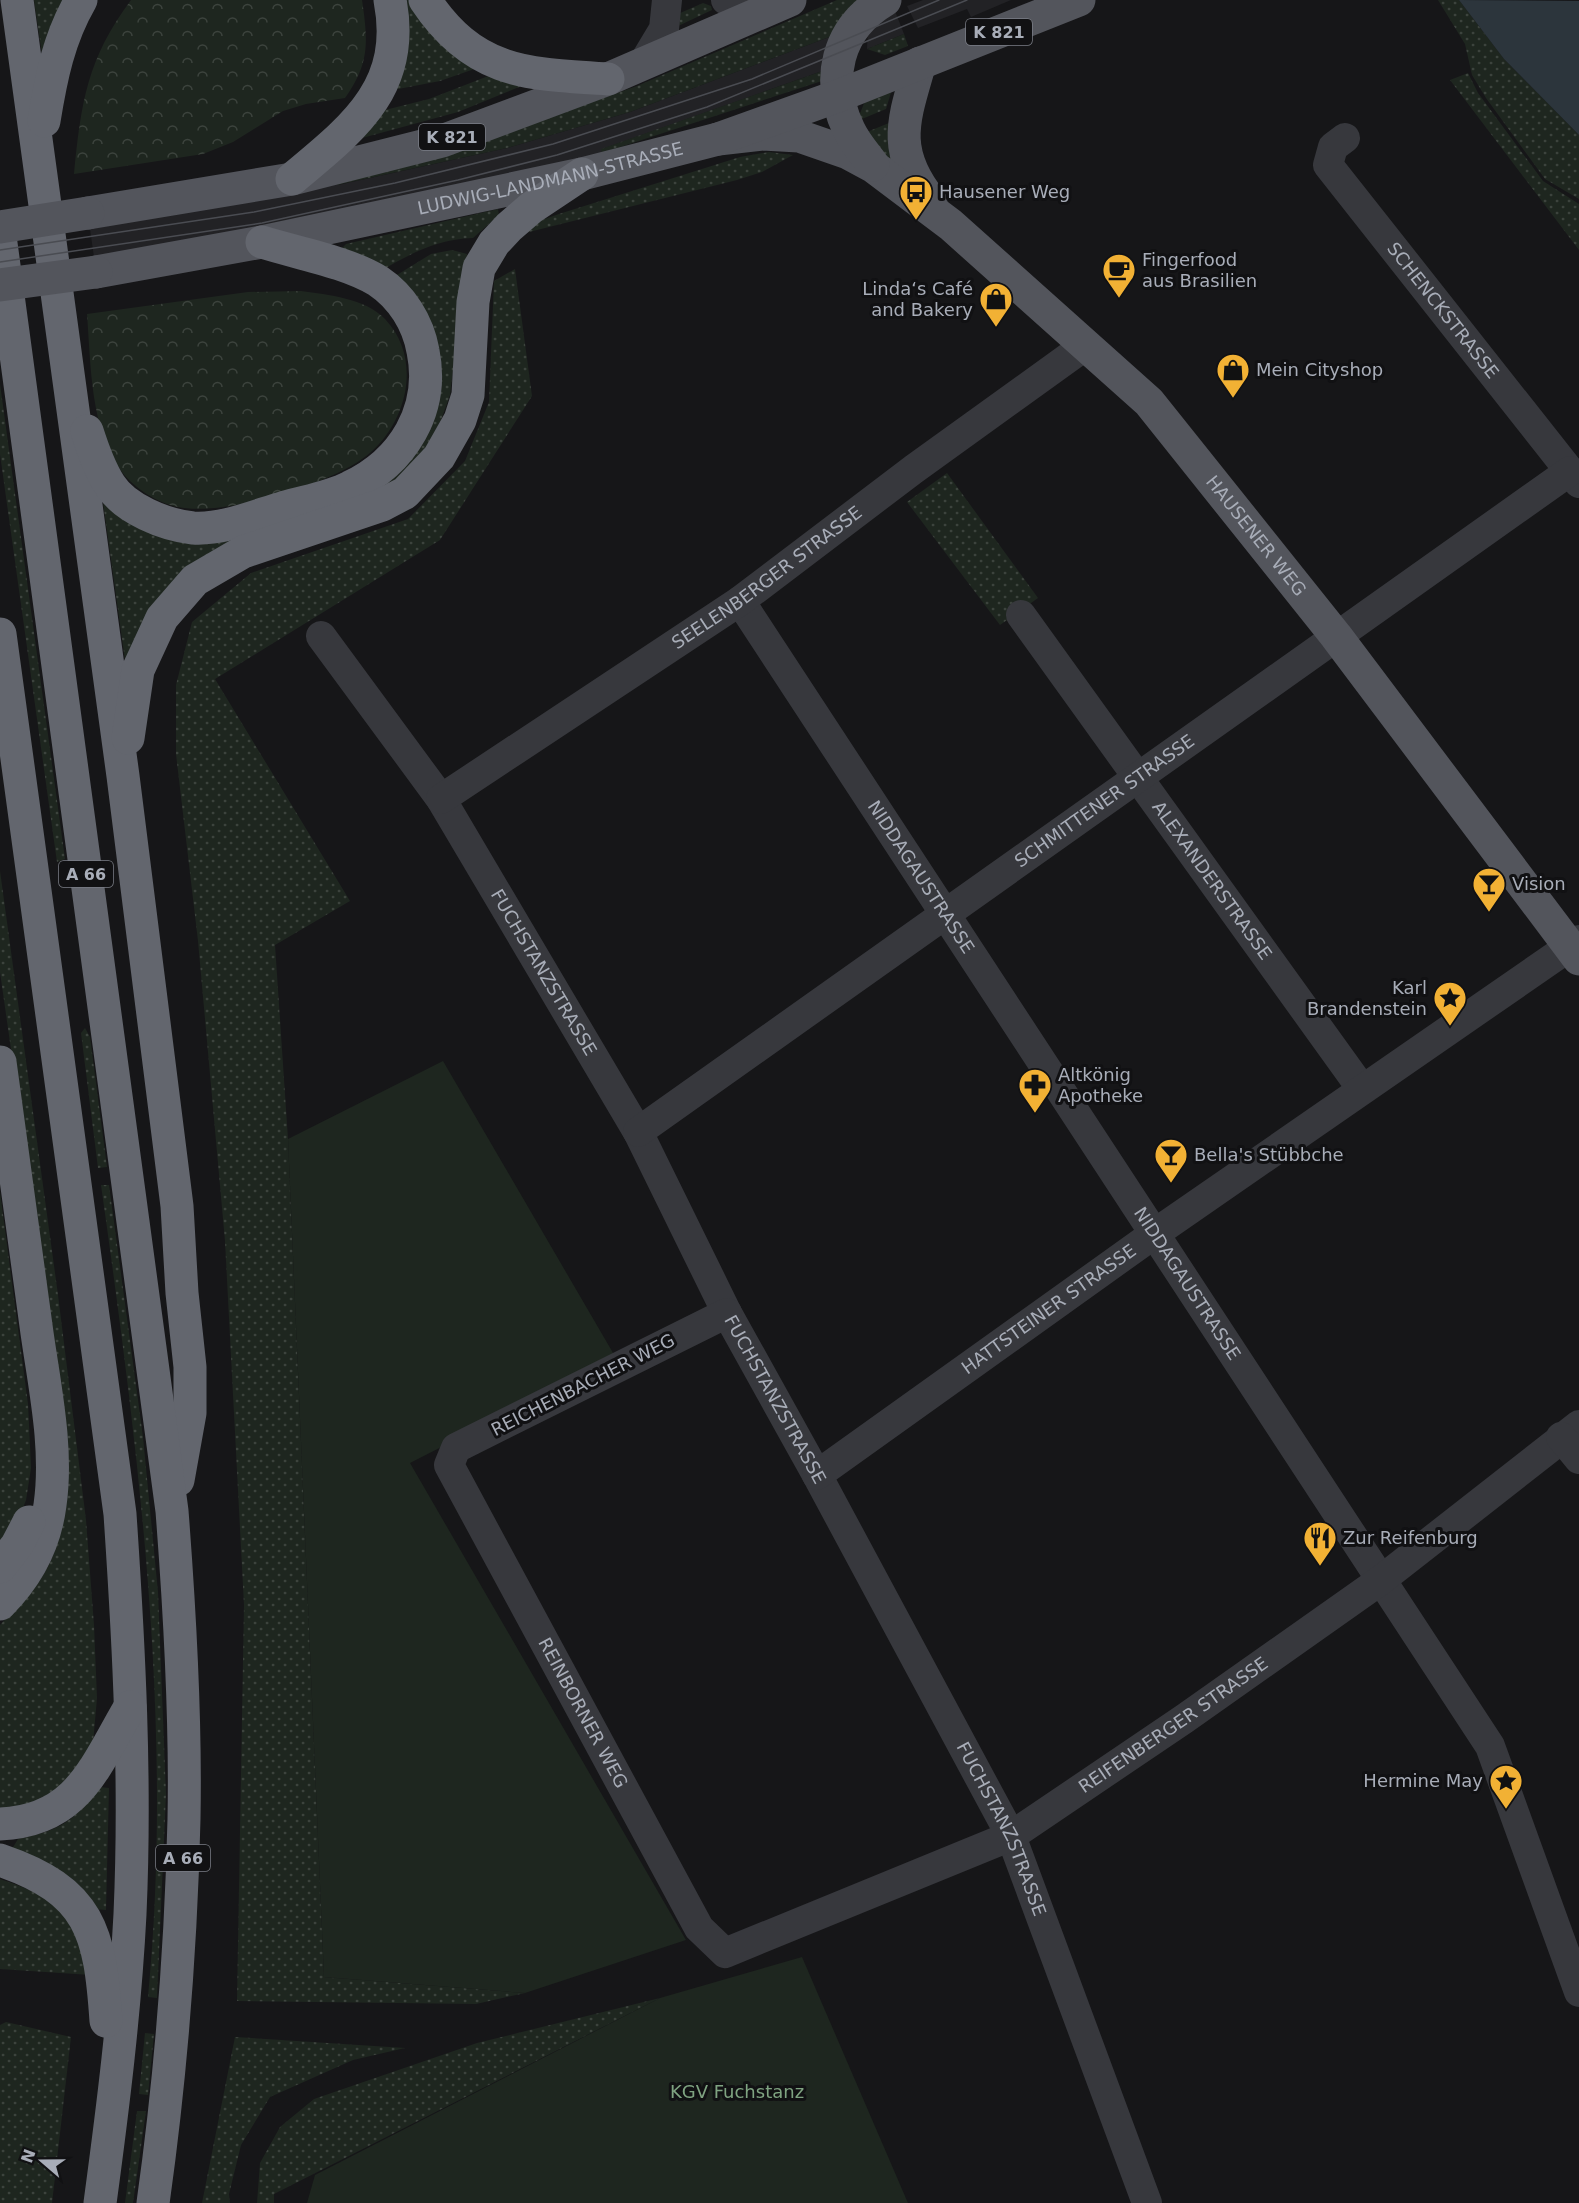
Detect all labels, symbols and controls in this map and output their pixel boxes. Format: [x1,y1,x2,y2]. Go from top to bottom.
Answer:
road number: K 821 [966,19,1032,45]
road number: K 821 [419,124,485,150]
street label: LUDWIG-LANDMANN-STRASSE [416,137,685,219]
bus stop icon: Hausener Weg [898,174,934,221]
place label: Hausener Weg [939,181,1070,202]
street label: SCHENCKSTRASSE [1383,238,1503,382]
place label: Fingerfood aus Brasilien [1142,249,1257,291]
cafe icon: Fingerfood aus Brasilien [1101,252,1137,299]
place label: Linda‘s Café and Bakery [862,278,973,320]
shop icon: Linda‘s Café and Bakery [978,281,1014,328]
shop icon: Mein Cityshop [1215,352,1251,399]
place label: Mein Cityshop [1256,359,1383,380]
street label: HAUSENER WEG [1202,471,1311,600]
street label: SEELENBERGER STRASSE [668,501,866,653]
street label: SCHMITTENER STRASSE [1010,730,1198,872]
street label: NIDDAGAUSTRASSE [864,796,979,957]
street label: ALEXANDERSTRASSE [1148,797,1277,964]
road number: A 66 [59,861,113,887]
bar icon: Vision [1471,866,1507,913]
place label: Vision [1512,873,1566,894]
street label: FUCHSTANZSTRASSE [487,885,601,1059]
place label: Karl Brandenstein [1307,977,1427,1019]
place icon: Karl Brandenstein [1432,980,1468,1027]
place label: Altkönig Apotheke [1058,1064,1143,1106]
pharmacy icon: Altkönig Apotheke [1017,1067,1053,1114]
bar icon: Bella's Stübbche [1153,1137,1189,1184]
place label: Bella's Stübbche [1194,1144,1344,1165]
street label: NIDDAGAUSTRASSE [1130,1203,1245,1364]
street label: HATTSTEINER STRASSE [957,1239,1140,1378]
street label: FUCHSTANZSTRASSE [720,1311,831,1487]
street label: REICHENBACHER WEG [487,1329,678,1440]
restaurant icon: Zur Reifenburg [1302,1520,1338,1567]
place label: Zur Reifenburg [1343,1527,1478,1548]
street label: REINBORNER WEG [534,1634,632,1792]
street label: REIFENBERGER STRASSE [1074,1652,1272,1797]
street label: FUCHSTANZSTRASSE [952,1738,1051,1919]
place icon: Hermine May [1488,1763,1524,1810]
place label: Hermine May [1363,1770,1483,1791]
road number: A 66 [156,1845,210,1871]
park label: KGV Fuchstanz [670,2081,804,2102]
north arrow [12,2131,72,2191]
text: N [17,2146,40,2166]

